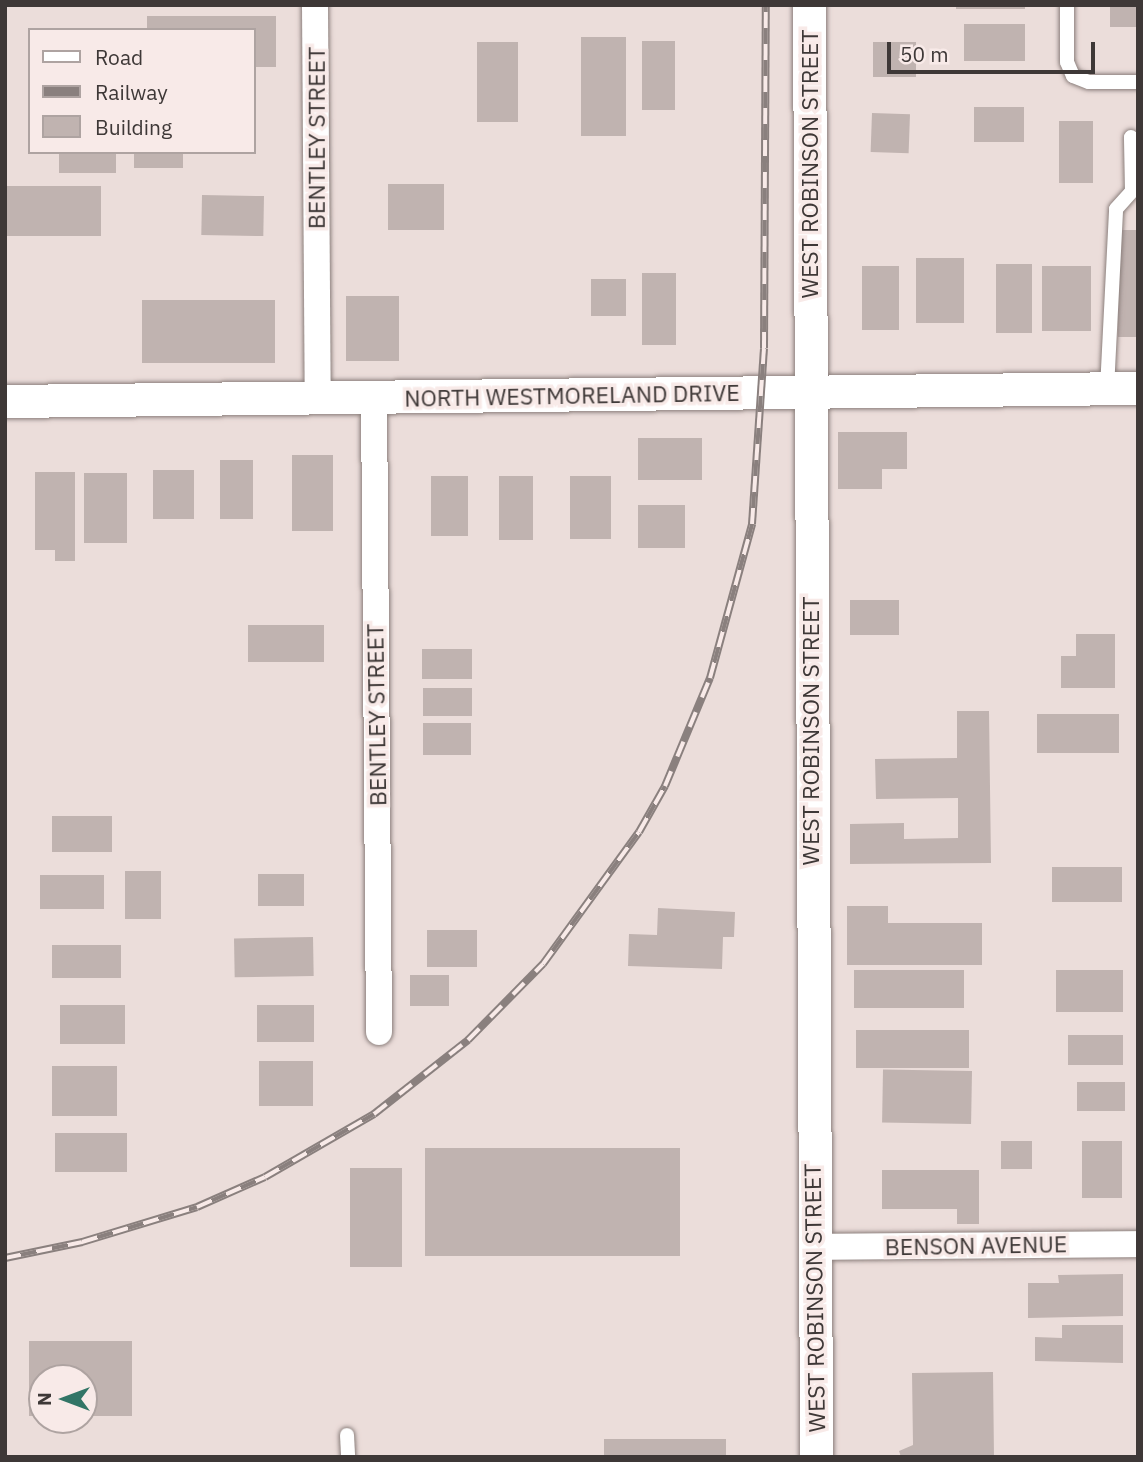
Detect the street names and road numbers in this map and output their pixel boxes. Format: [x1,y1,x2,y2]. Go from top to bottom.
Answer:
street label: WEST ROBINSON STREET [795,29,823,299]
street label: BENTLEY STREET [302,47,330,229]
street label: NORTH WESTMORELAND DRIVE [404,378,740,412]
street label: WEST ROBINSON STREET [796,596,824,866]
street label: BENTLEY STREET [361,624,391,806]
street label: WEST ROBINSON STREET [798,1163,830,1433]
street label: BENSON AVENUE [885,1230,1067,1260]

